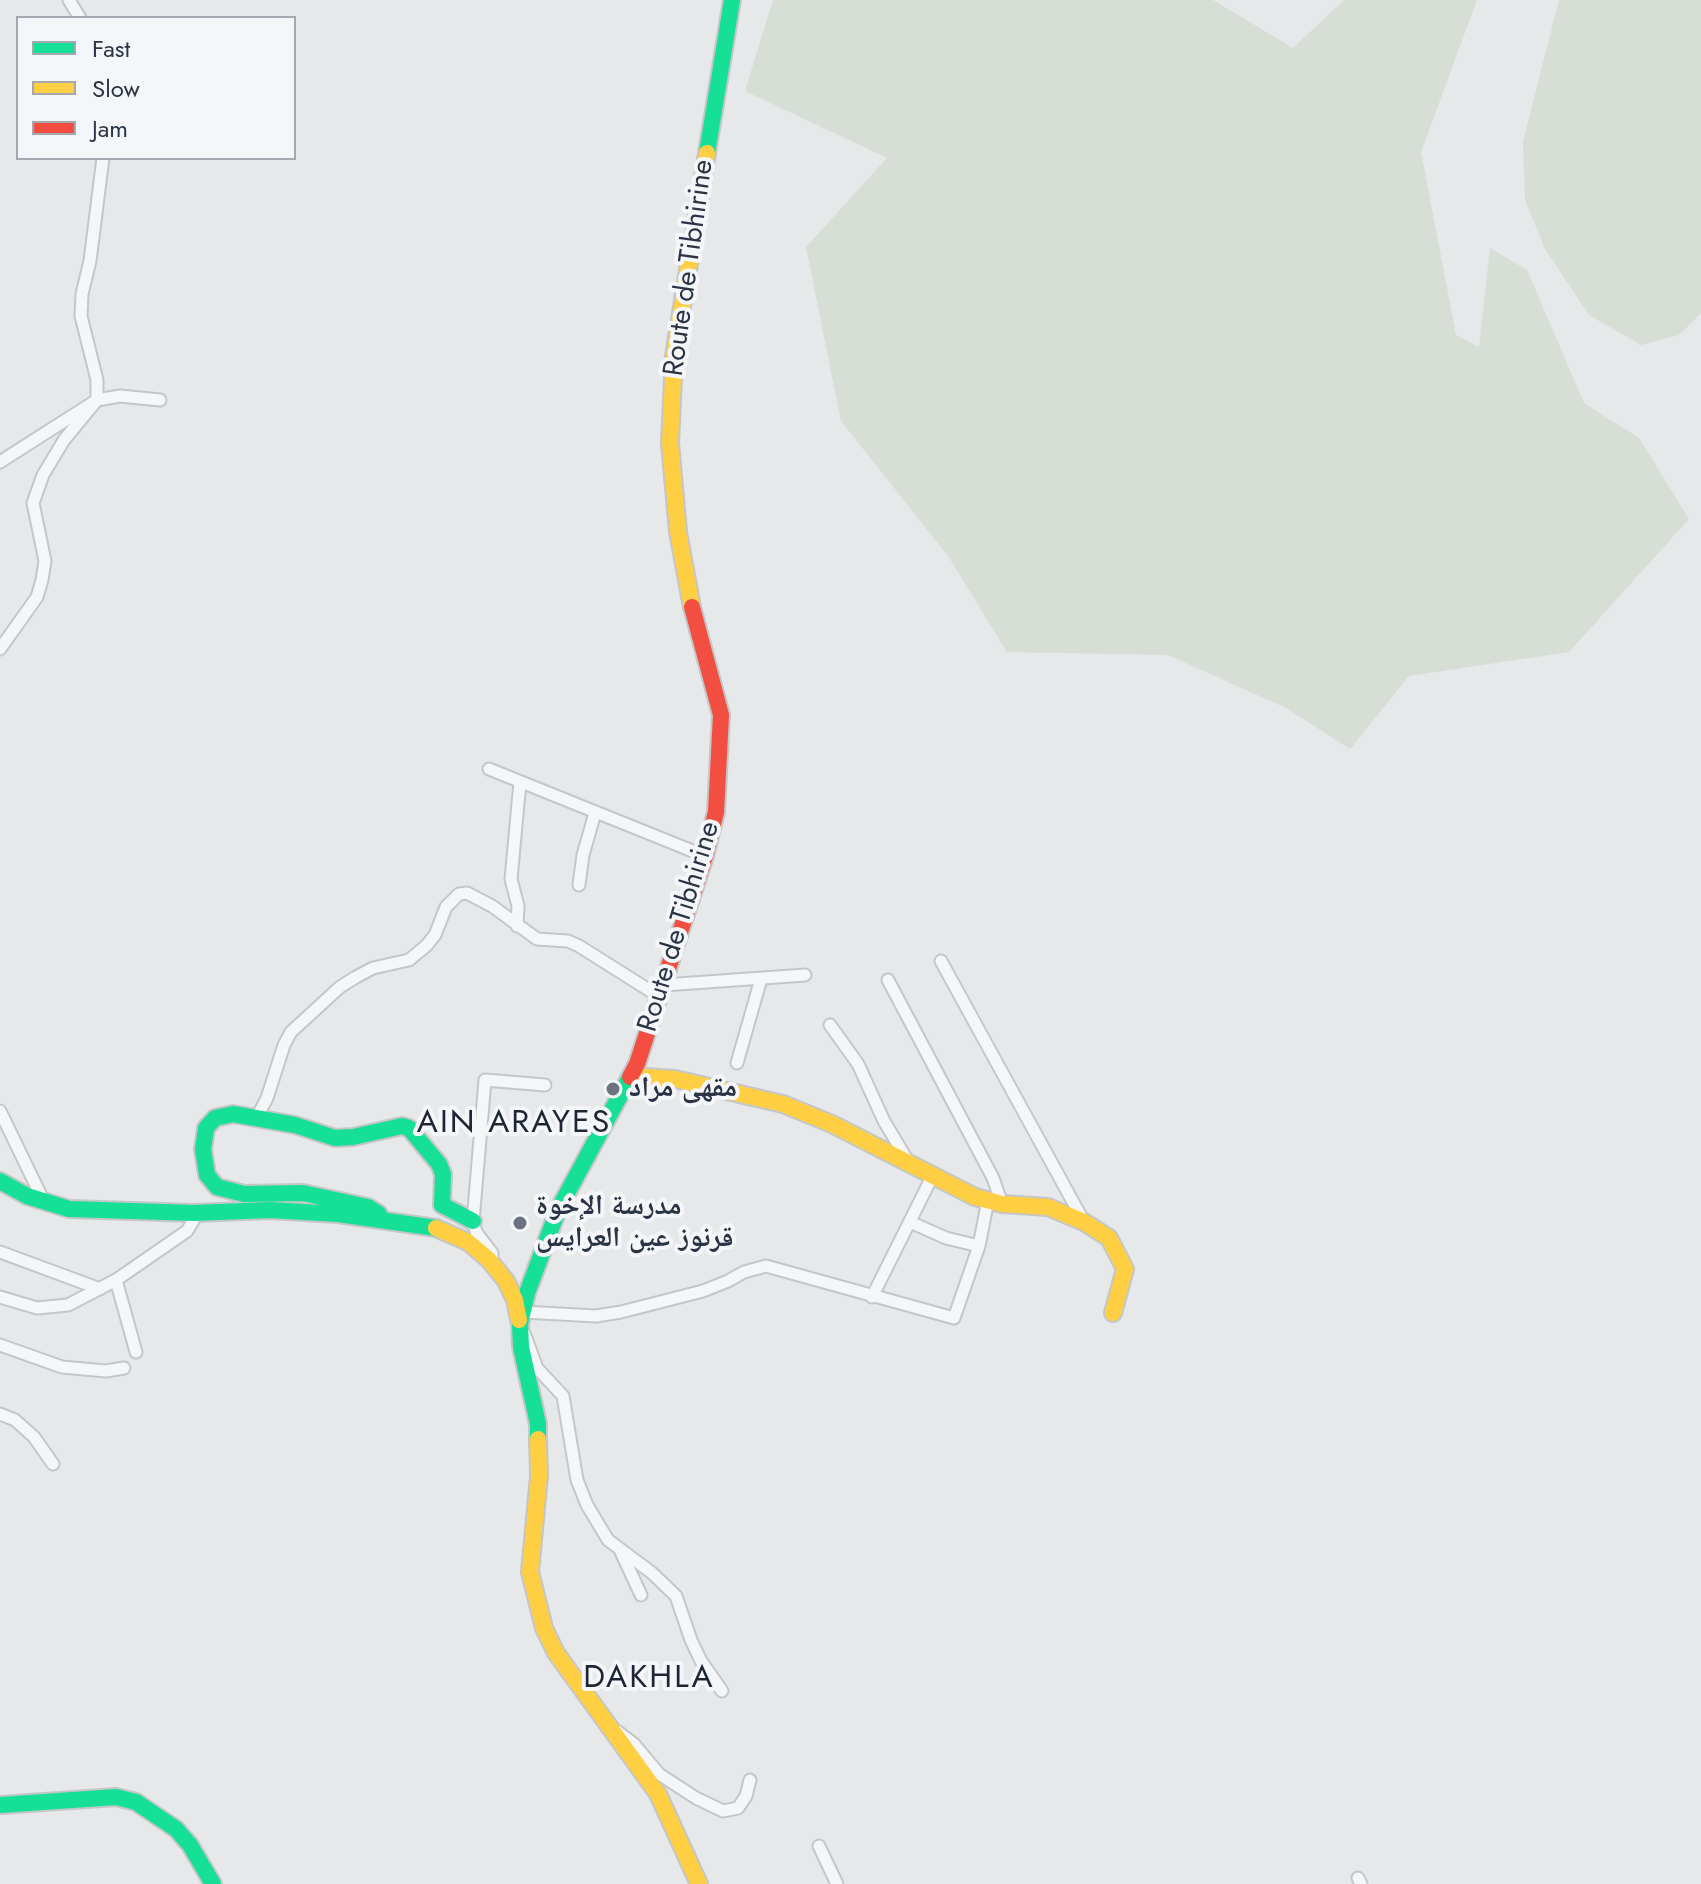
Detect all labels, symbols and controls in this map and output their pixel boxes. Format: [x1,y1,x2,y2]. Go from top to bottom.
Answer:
legend [16,16,296,160]
text: Fast [92,31,130,66]
text: Slow [92,71,140,106]
text: Jam [92,111,128,146]
street label: Route de Tibhirine [658,158,722,378]
street label: Route de Tibhirine [632,818,728,1036]
place label: مقهى مراد [629,1072,737,1106]
marker: مقهى مراد [604,1080,622,1098]
district label: AIN ARAYES [417,1105,611,1143]
place label: مدرسة الإخوة قرنوز عين العرايس [536,1190,733,1256]
marker: مدرسة الإخوة قرنوز عين العرايس [511,1214,529,1232]
district label: DAKHLA [583,1660,715,1698]

